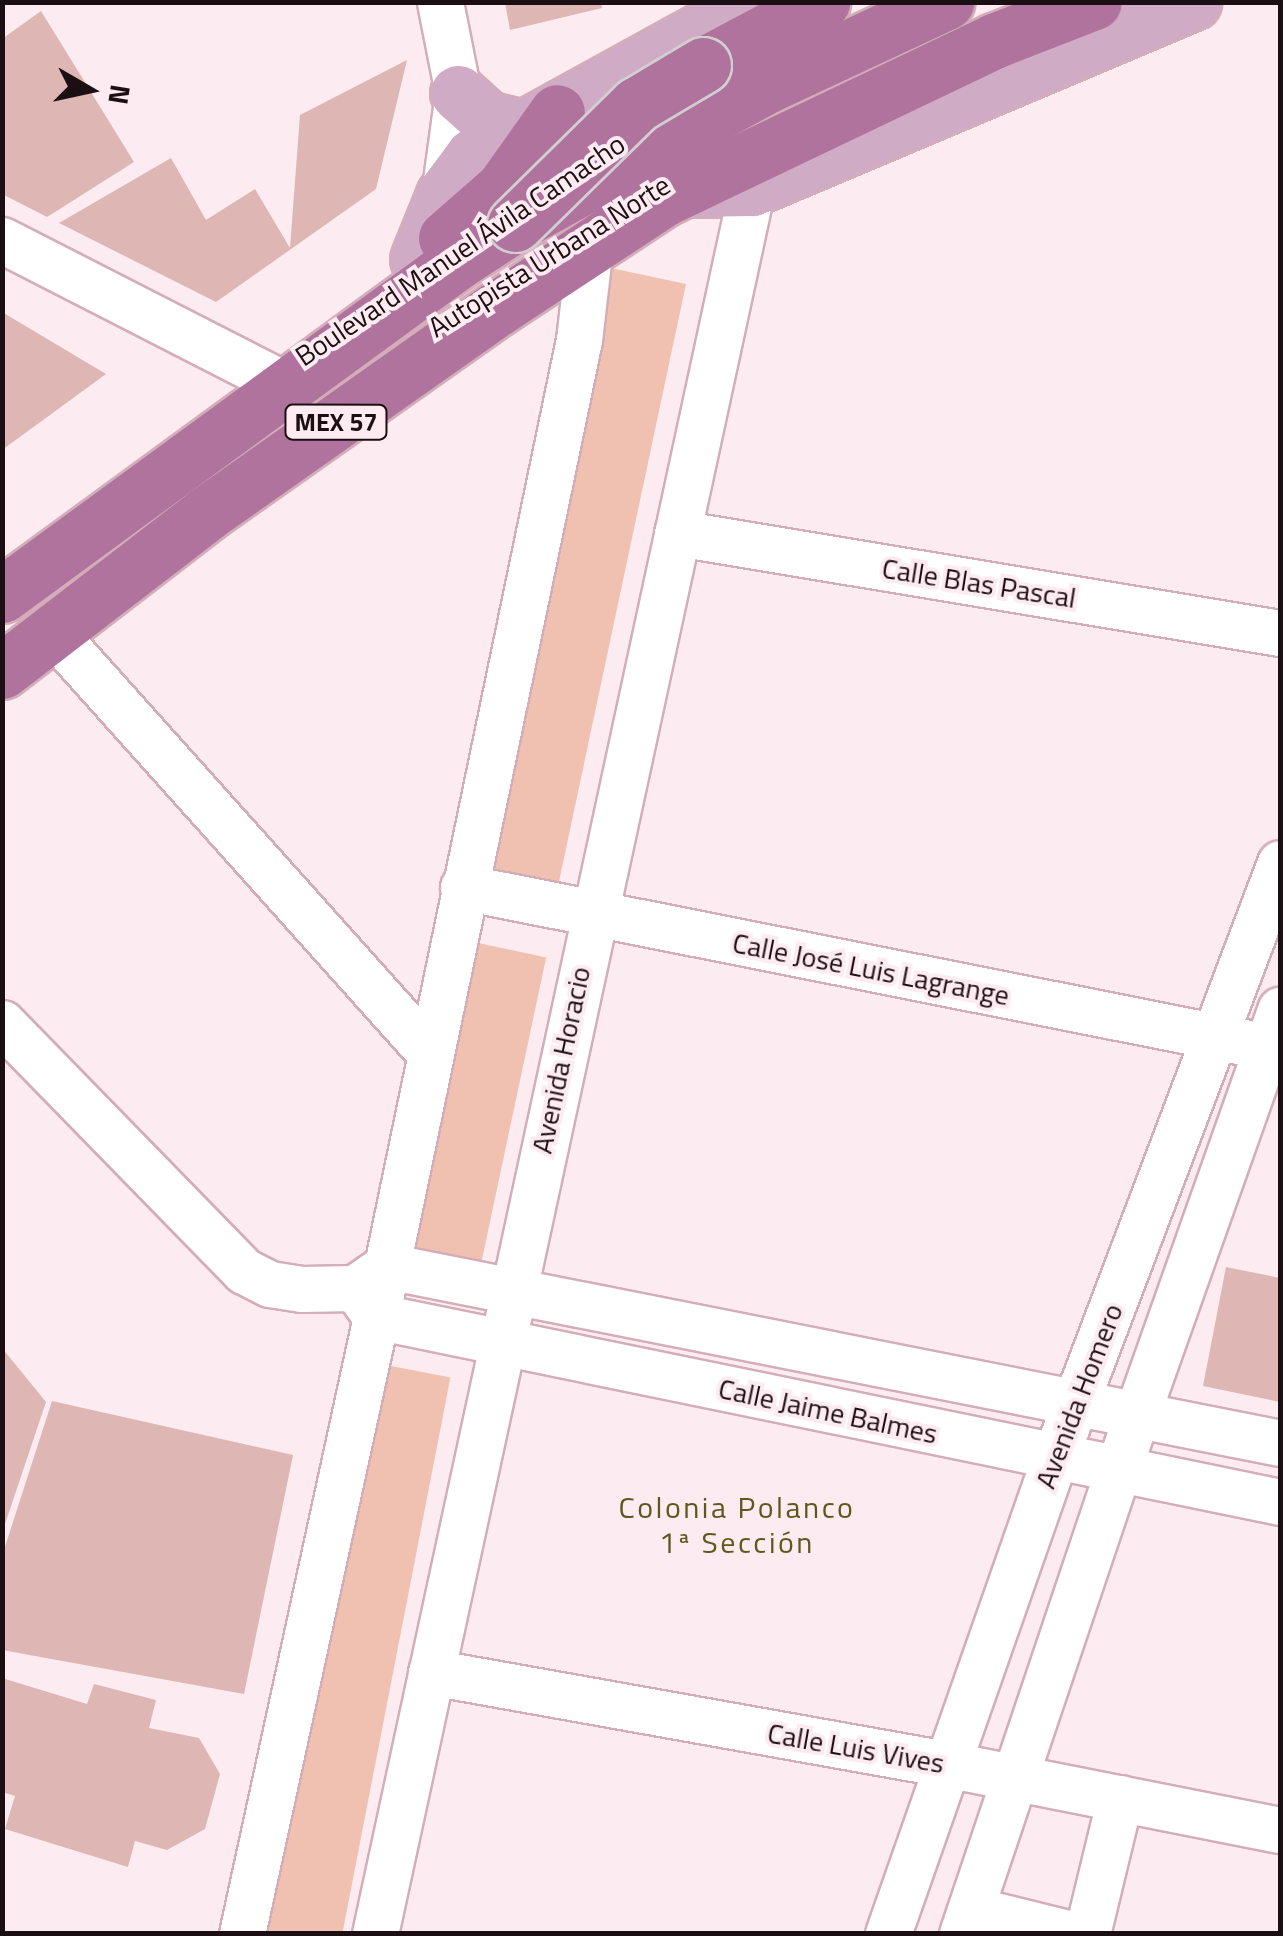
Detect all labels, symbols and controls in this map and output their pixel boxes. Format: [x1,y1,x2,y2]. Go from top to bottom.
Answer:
north arrow [40,40,140,140]
text: N [97,82,143,108]
street label: Boulevard Manuel Ávila Camacho [289,127,631,373]
street label: Autopista Urbana Norte [422,168,676,344]
road number: MEX 57 [284,402,388,442]
street label: Calle Blas Pascal [880,551,1078,615]
street label: Calle José Luis Lagrange [730,926,1012,1012]
street label: Avenida Horacio [525,964,597,1156]
street label: Avenida Homero [1028,1299,1130,1493]
street label: Calle Jaime Balmes [716,1371,940,1451]
district label: Colonia Polanco 1ª Sección [619,1489,855,1560]
street label: Calle Luis Vives [765,1716,947,1780]

